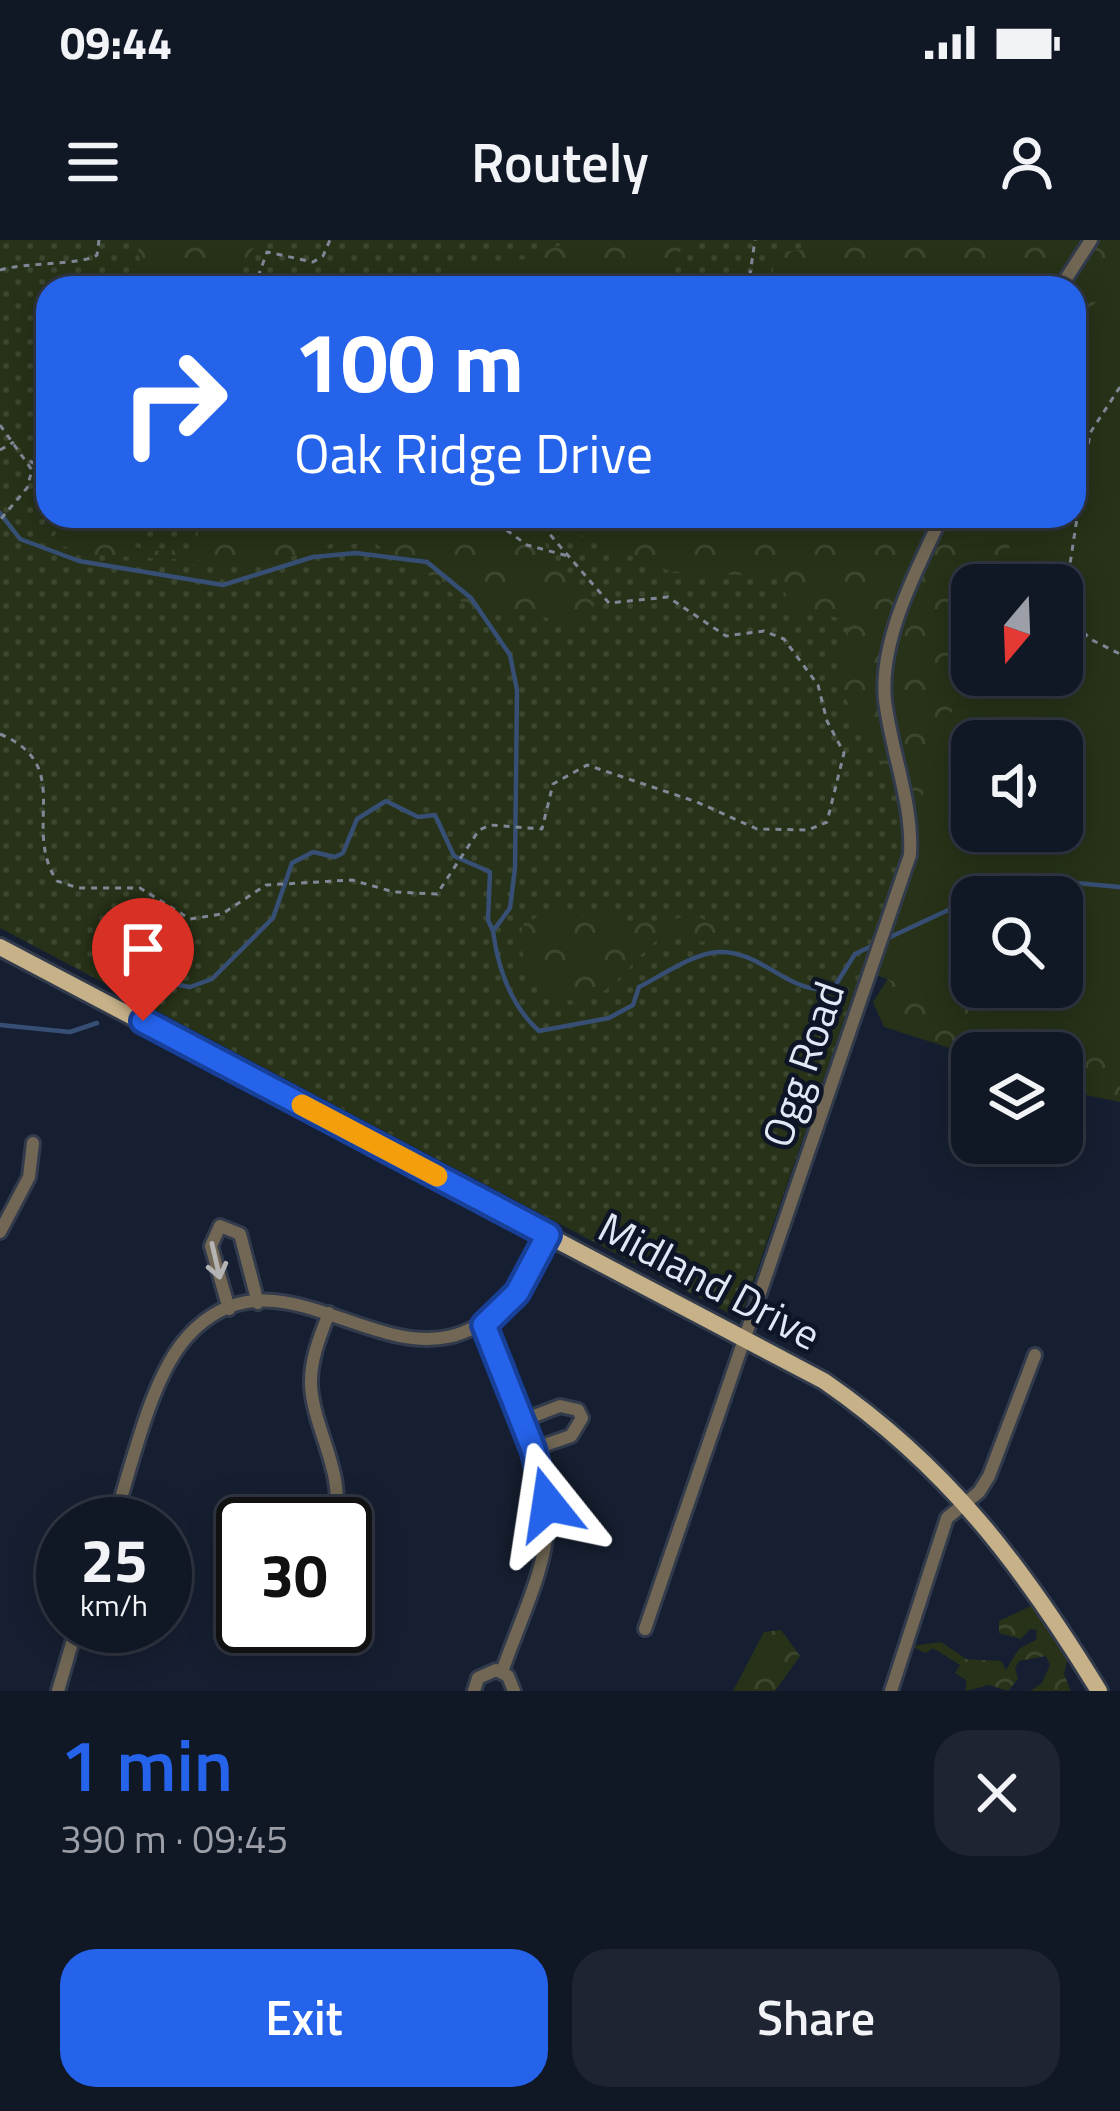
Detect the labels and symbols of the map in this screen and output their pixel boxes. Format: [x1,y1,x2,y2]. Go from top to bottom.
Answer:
north arrow [951,564,1083,696]
pin [92,898,194,1021]
street label: Ogg Road [744,973,860,1155]
street label: Midland Drive [588,1195,832,1365]
one-way arrow [206,1241,228,1279]
position arrow [485,1441,611,1567]
speed limit sign: 30 [216,1497,372,1653]

